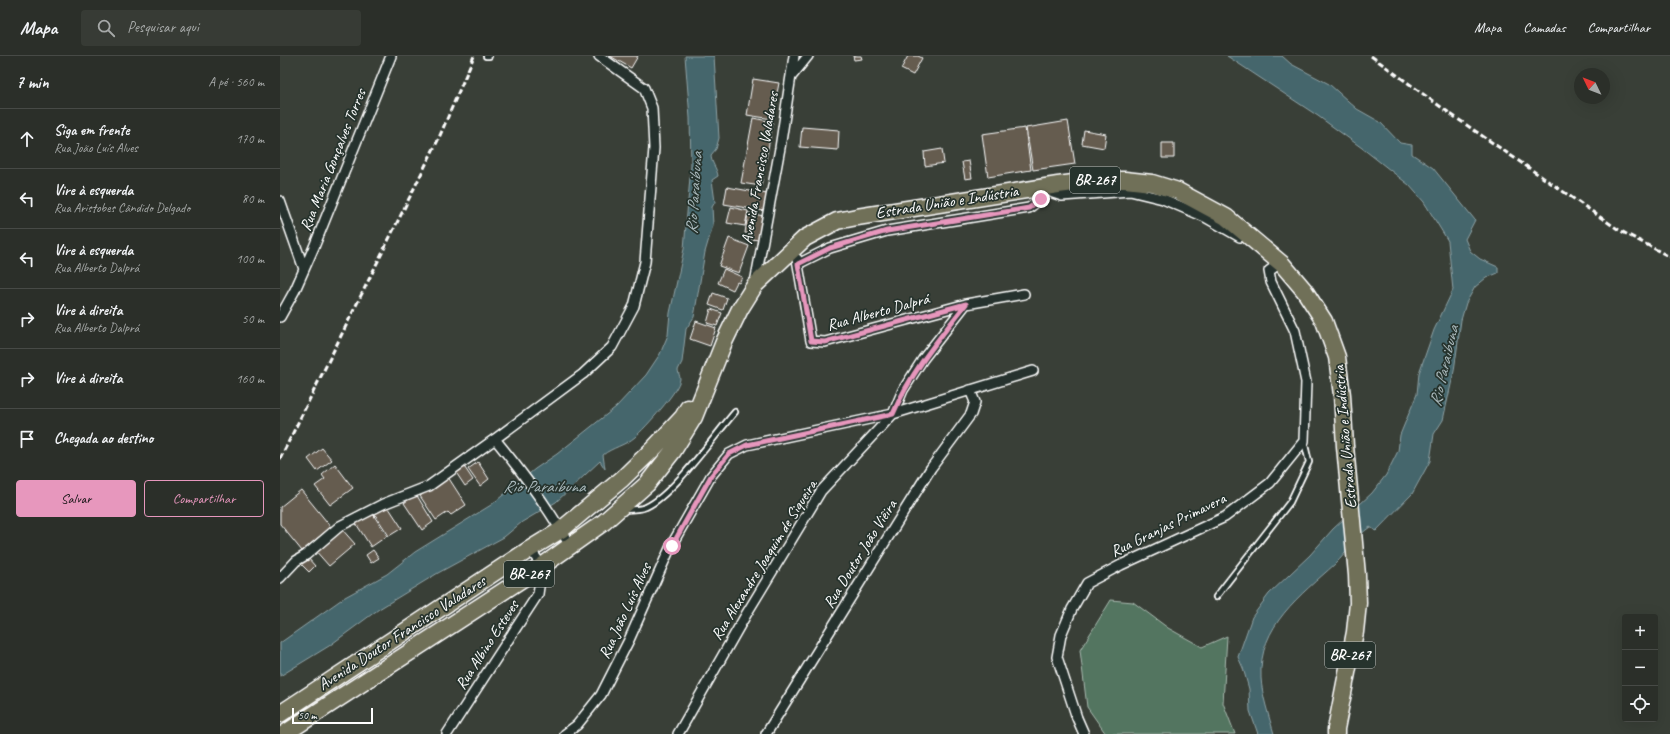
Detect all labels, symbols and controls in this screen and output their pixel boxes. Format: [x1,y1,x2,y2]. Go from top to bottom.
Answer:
search box [81,10,361,46]
text: Mapa [20,16,57,40]
icon: search [95,17,117,39]
text: Pesquisar aqui [127,18,199,37]
text: Mapa [1474,19,1501,36]
text: Camadas [1523,19,1566,36]
text: Compartilhar [1588,19,1650,36]
north arrow [1574,68,1610,104]
text: 7 min [16,72,49,93]
text: A pé · 560 m [208,74,264,90]
street label: Rua Maria Gonçalves Torres [295,85,371,234]
street label: Avenida Francisco Valadares [737,89,784,246]
text: Siga em frente [54,121,130,140]
icon: ahead [16,128,38,150]
text: 170 m [236,131,264,147]
text: Rua João Luís Alves [54,140,138,156]
water label: Rio Paraibuna [681,150,707,235]
road number: BR-267 [1070,167,1120,193]
text: Vire à esquerda [54,181,133,200]
street label: Estrada União e Indústria [875,181,1021,223]
icon: left [16,188,38,210]
route end [1032,190,1050,208]
text: 80 m [242,191,264,207]
text: Rua Aristobes Cândido Delgado [54,200,190,216]
text: Vire à esquerda [54,241,133,260]
icon: left [16,248,38,270]
text: 100 m [236,251,264,267]
text: Rua Alberto Dalprá [54,260,139,276]
street label: Rua Alberto Dalprá [825,288,933,335]
text: Vire à direita [54,301,123,320]
icon: right [16,308,38,330]
text: 50 m [242,311,264,327]
text: Rua Alberto Dalprá [54,320,139,336]
water label: Rio Paraibuna [1425,322,1464,408]
street label: Estrada União e Indústria [1329,363,1361,509]
icon: right [16,368,38,390]
text: Vire à direita [54,369,123,388]
text: 160 m [236,371,264,387]
icon: arrive [16,428,38,450]
text: Chegada ao destino [54,429,153,448]
street label: Rua Alexandre Joaquim de Siqueira [707,475,822,644]
water label: Rio Paraibuna [503,476,587,497]
button: Salvar [16,480,136,517]
button: Compartilhar [144,480,264,517]
street label: Rua Granjas Primavera [1107,488,1230,562]
street label: Rua Doutor João Viêira [819,495,902,612]
route start [663,537,681,555]
street label: Rua João Luís Alves [594,559,657,662]
road number: BR-267 [504,561,554,587]
street label: Avenida Doutor Francisco Valadares [314,570,491,695]
street label: Rua Albino Esteves [451,595,524,693]
map controls [1622,614,1658,722]
button: + [1622,614,1658,650]
road number: BR-267 [1325,642,1375,668]
button: − [1622,650,1658,686]
button: locate [1622,686,1658,722]
scale bar [292,706,373,725]
text: 50 m [298,708,317,722]

